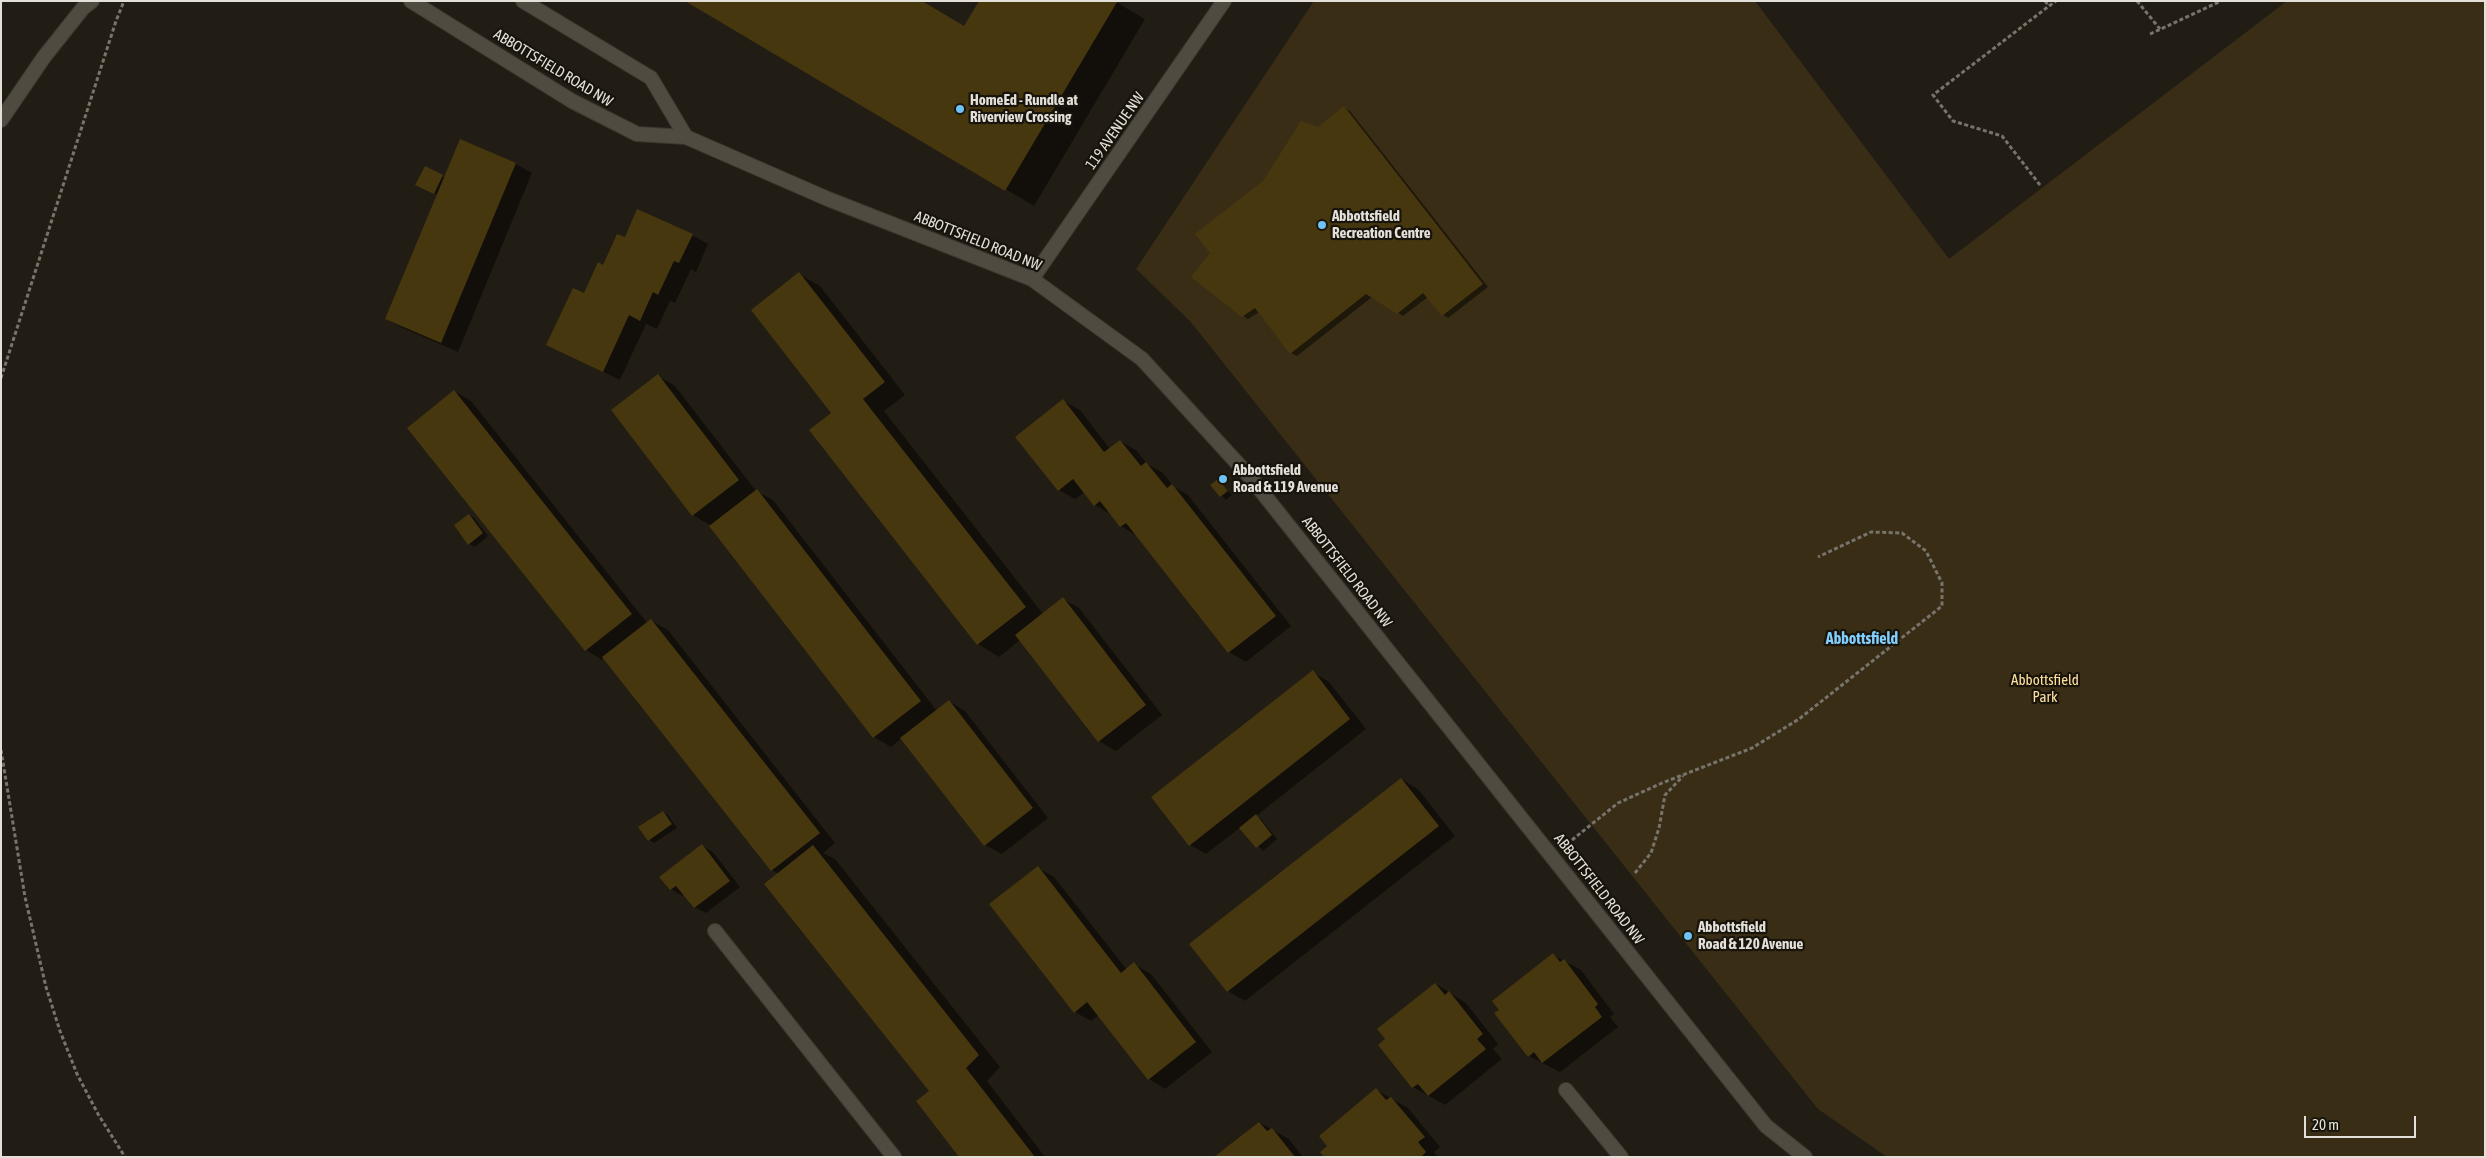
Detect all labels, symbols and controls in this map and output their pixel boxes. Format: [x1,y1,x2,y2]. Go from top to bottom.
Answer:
street label: ABBOTTSFIELD ROAD NW [490,25,616,111]
street label: 119 AVENUE NW [1082,89,1148,173]
place label: HomeEd - Rundle at Riverview Crossing [970,91,1078,126]
marker: HomeEd - Rundle at Riverview Crossing [954,103,966,115]
street label: ABBOTTSFIELD ROAD NW [912,207,1044,275]
place label: Abbottsfield Recreation Centre [1332,207,1431,242]
marker: Abbottsfield Recreation Centre [1316,219,1328,231]
place label: Abbottsfield Road & 119 Avenue [1233,461,1338,496]
marker: Abbottsfield Road & 119 Avenue [1217,473,1229,485]
street label: ABBOTTSFIELD ROAD NW [1298,513,1396,631]
district label: Abbottsfield [1826,629,1898,649]
park label: Abbottsfield Park [2011,671,2079,706]
street label: ABBOTTSFIELD ROAD NW [1550,830,1648,948]
place label: Abbottsfield Road & 120 Avenue [1698,918,1803,953]
marker: Abbottsfield Road & 120 Avenue [1682,930,1694,942]
scale bar [2306,1106,2418,1138]
text: 20 m [2312,1116,2339,1133]

